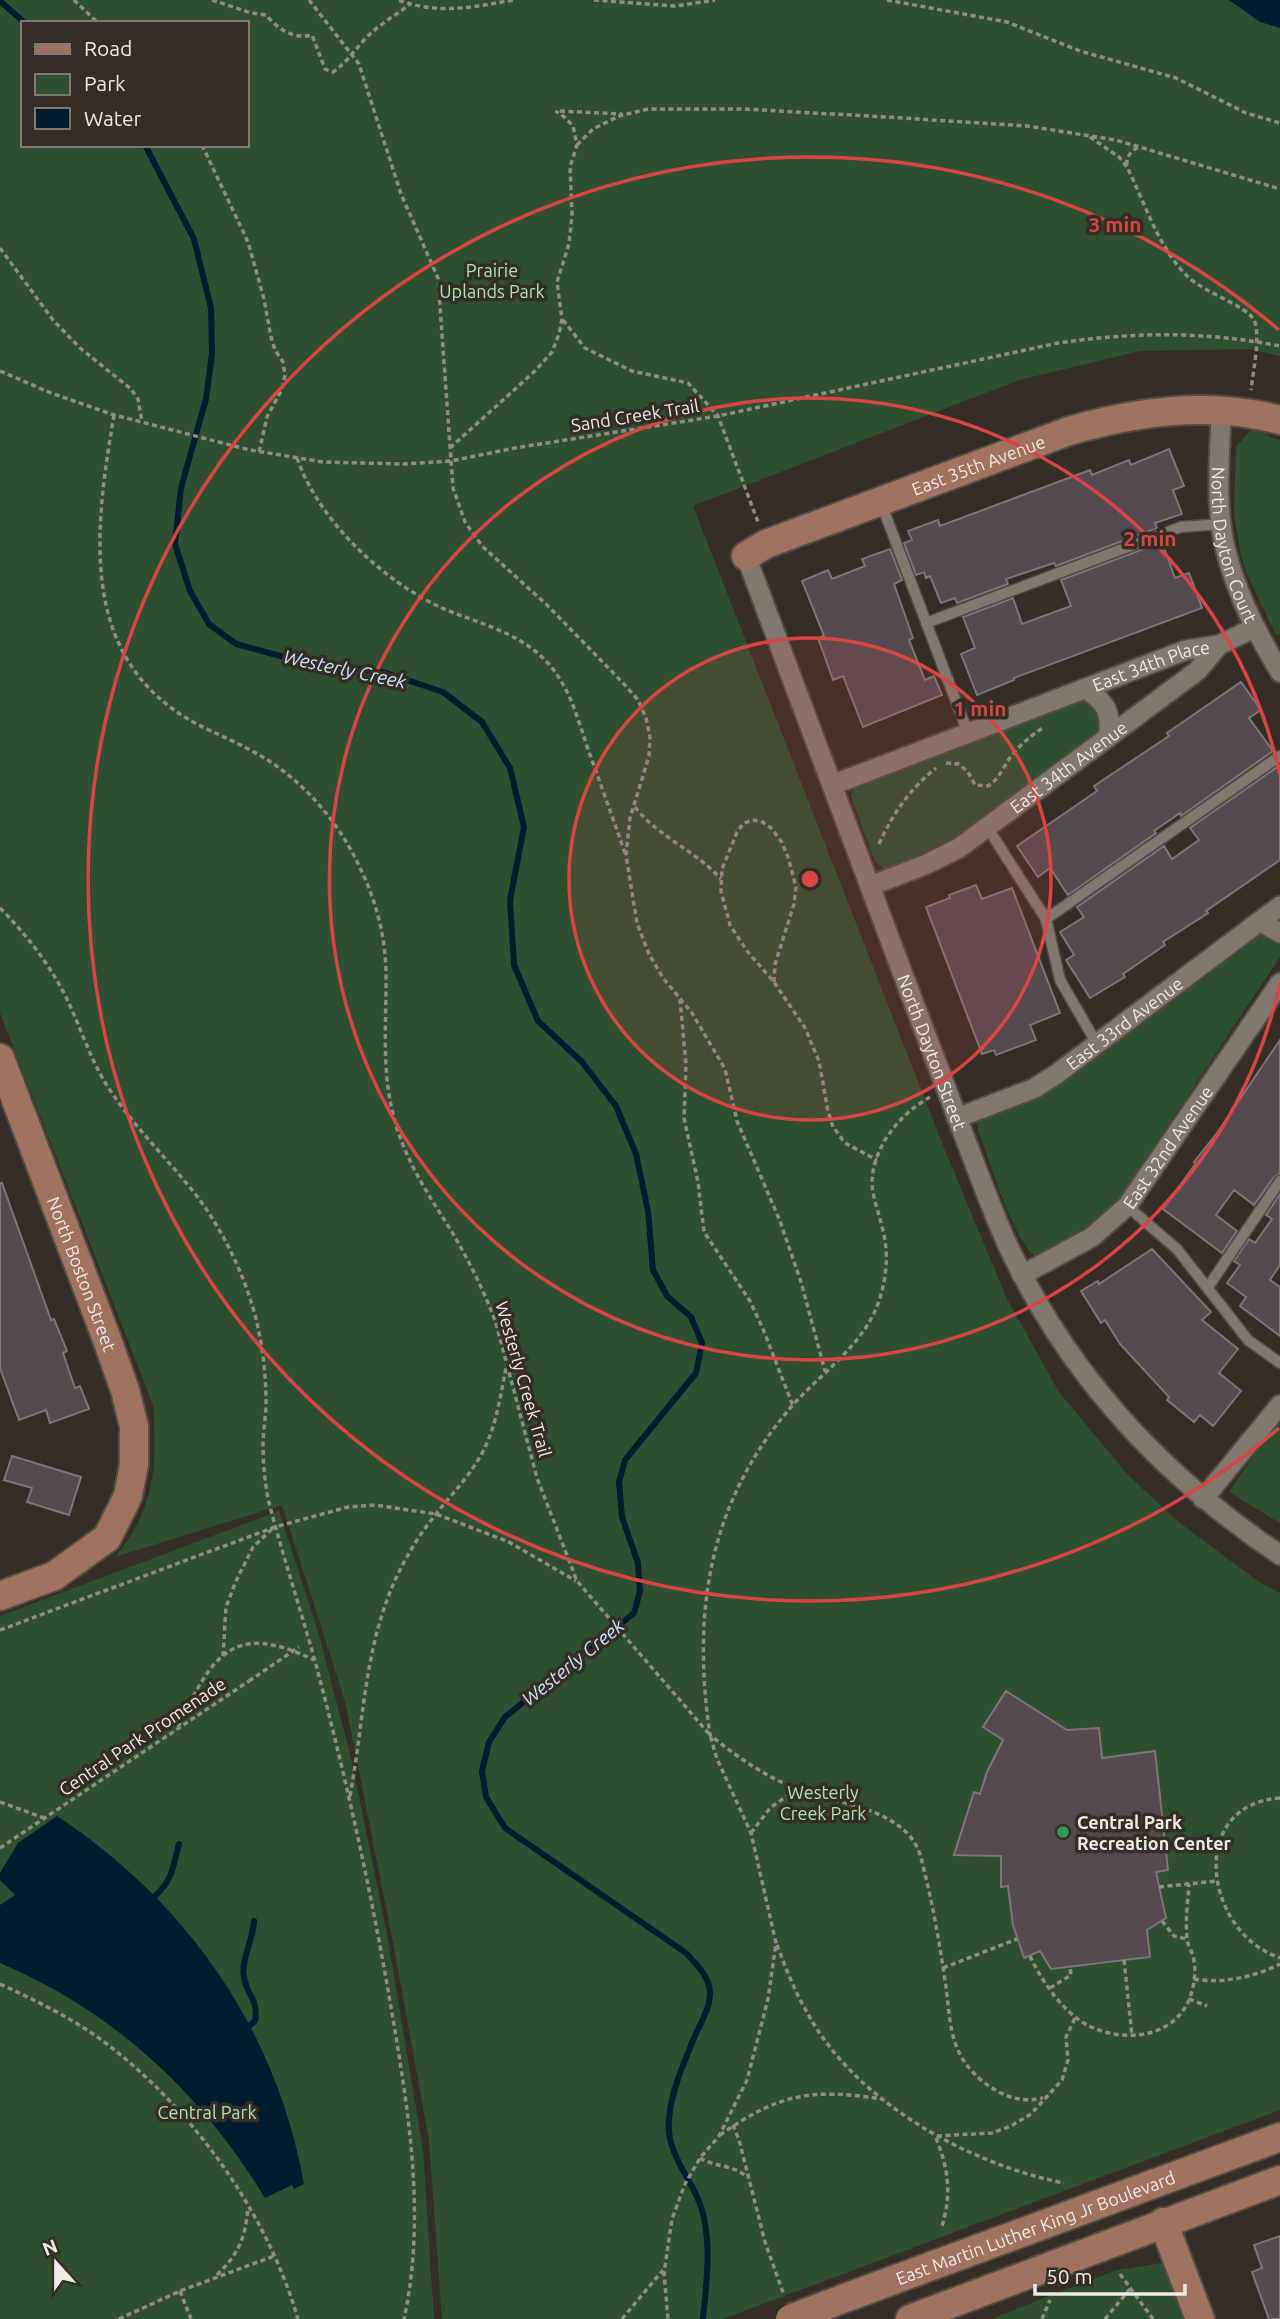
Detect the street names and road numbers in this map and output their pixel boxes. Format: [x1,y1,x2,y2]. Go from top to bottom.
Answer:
street label: Sand Creek Trail [570,395,701,435]
street label: East 35th Avenue [909,431,1048,499]
street label: North Dayton Court [1209,467,1261,626]
street label: East 34th Place [1089,637,1211,695]
street label: East 34th Avenue [1006,717,1131,817]
street label: North Dayton Street [894,972,971,1133]
street label: East 33rd Avenue [1062,973,1187,1073]
street label: East 32nd Avenue [1118,1082,1217,1212]
street label: North Boston Street [44,1194,120,1354]
street label: Westerly Creek Trail [492,1299,556,1459]
street label: Central Park Promenade [55,1673,229,1799]
street label: East Martin Luther King Jr Boulevard [893,2167,1178,2288]

